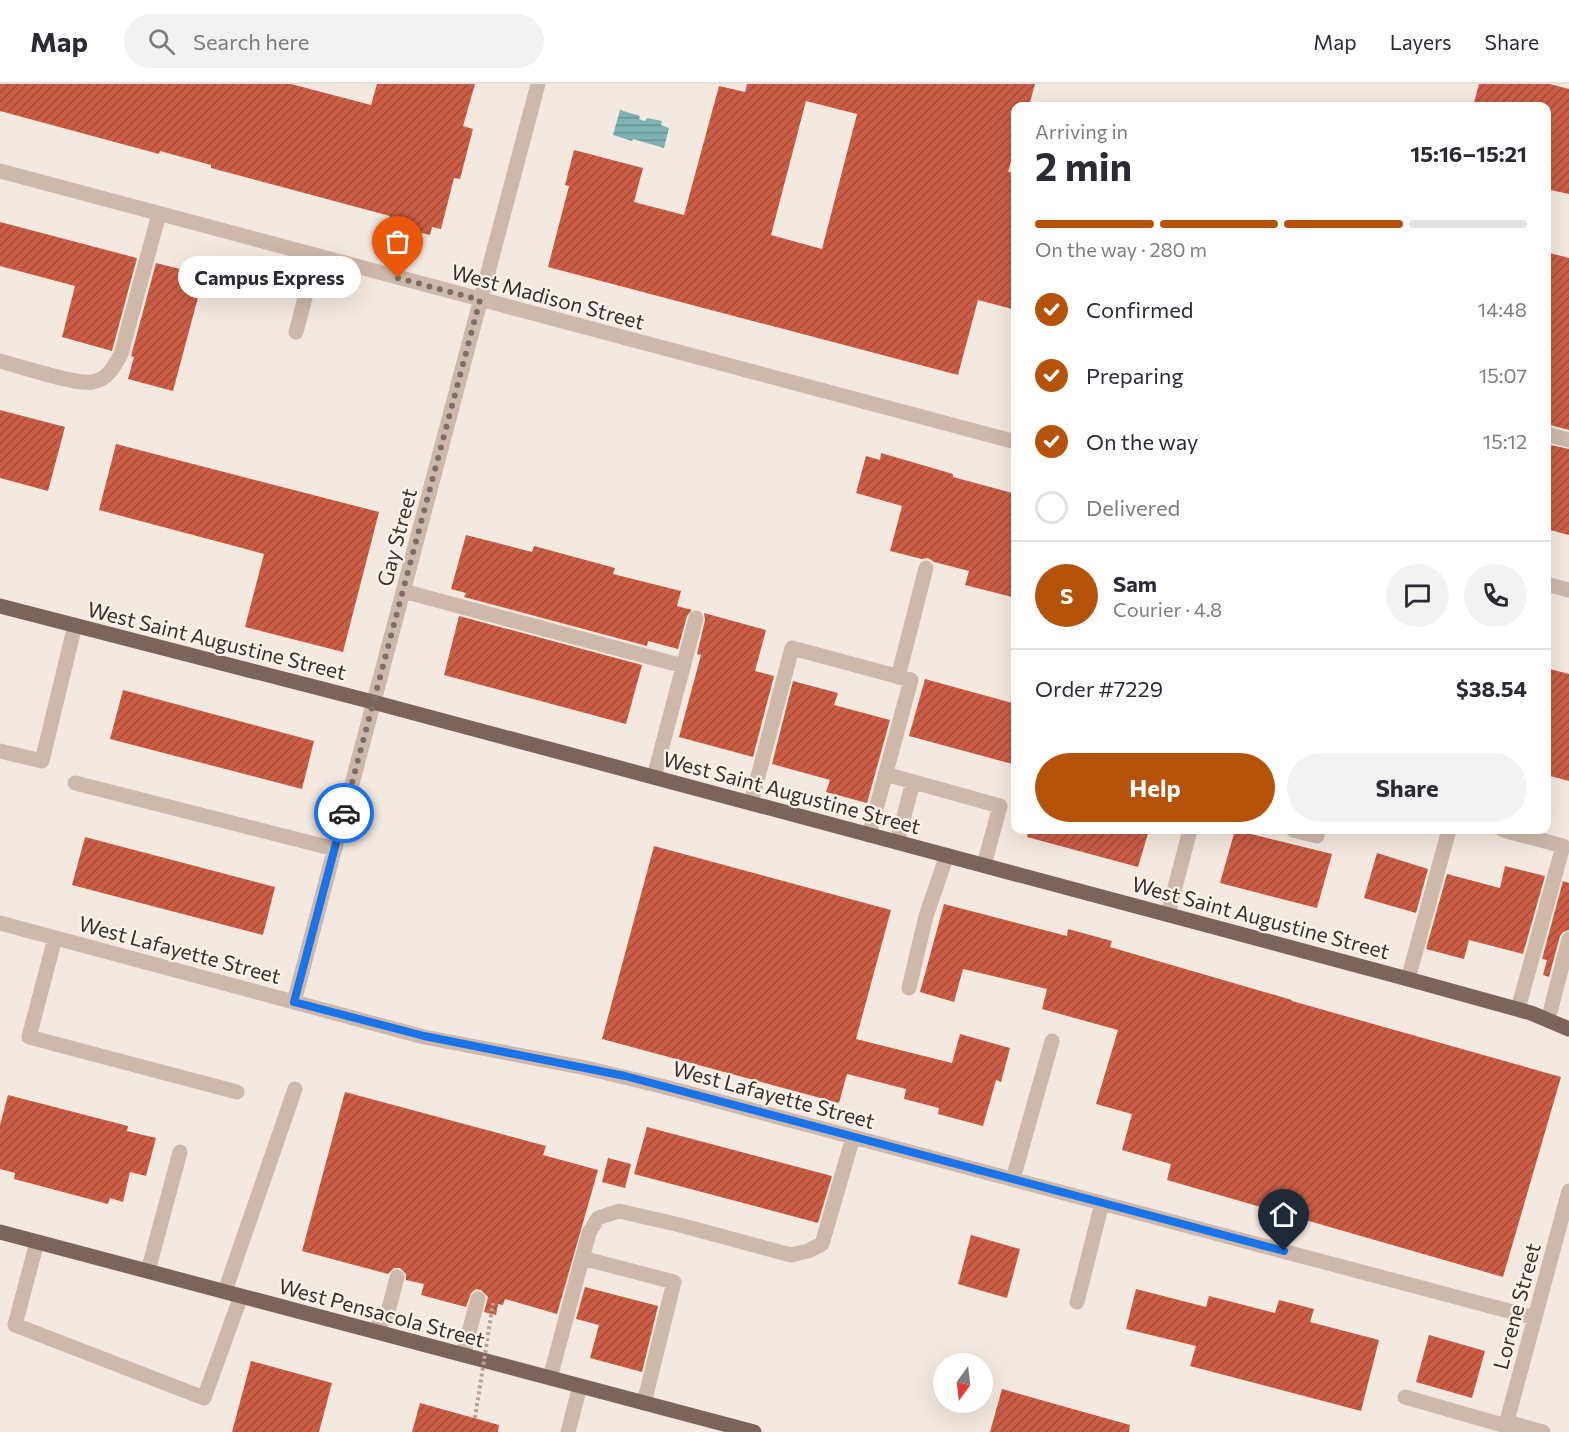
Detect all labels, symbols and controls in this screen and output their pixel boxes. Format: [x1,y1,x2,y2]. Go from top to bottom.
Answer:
search box [124,14,544,68]
text: Map [30,24,88,58]
icon: search [145,25,178,58]
text: Search here [193,28,309,55]
text: Map [1313,29,1357,54]
text: Layers [1390,29,1452,54]
text: Share [1485,29,1539,54]
text: Arriving in [1035,119,1128,143]
text: 15:16–15:21 [1410,140,1527,167]
text: 2 min [1035,141,1132,189]
pin [372,216,423,278]
icon: bag [381,225,414,258]
text: On the way · 280 m [1035,237,1207,261]
callout: Campus Express [179,257,362,299]
street label: West Madison Street [449,258,647,334]
text: Campus Express [194,265,345,289]
icon: check [1035,293,1068,326]
text: Confirmed [1086,296,1193,323]
text: 14:48 [1478,297,1527,321]
icon: check [1035,359,1068,392]
text: Preparing [1086,362,1183,389]
text: 15:07 [1479,363,1527,387]
icon: check [1035,425,1068,458]
text: On the way [1086,428,1198,455]
text: 15:12 [1483,429,1527,453]
street label: Gay Street [371,485,421,589]
text: Delivered [1086,494,1180,521]
button: chat [1386,564,1449,627]
button: phone [1464,564,1527,627]
text: Sam [1113,570,1157,597]
text: S [1060,582,1073,609]
street label: West Saint Augustine Street [85,596,349,684]
text: Courier · 4.8 [1113,597,1222,621]
text: Order #7229 [1035,675,1163,702]
text: $38.54 [1456,675,1527,702]
street label: West Saint Augustine Street [660,746,924,838]
button: Help [1035,753,1275,822]
button: Share [1287,753,1527,822]
courier [314,783,374,843]
icon: car [328,797,361,830]
street label: West Saint Augustine Street [1129,871,1393,963]
street label: West Lafayette Street [76,910,284,988]
street label: West Lafayette Street [670,1055,878,1133]
pin [1258,1189,1309,1251]
icon: home [1267,1198,1300,1231]
street label: Lorene Street [1487,1240,1545,1372]
street label: West Pensacola Street [276,1272,488,1352]
north arrow [933,1353,993,1413]
map controls [933,1353,993,1413]

